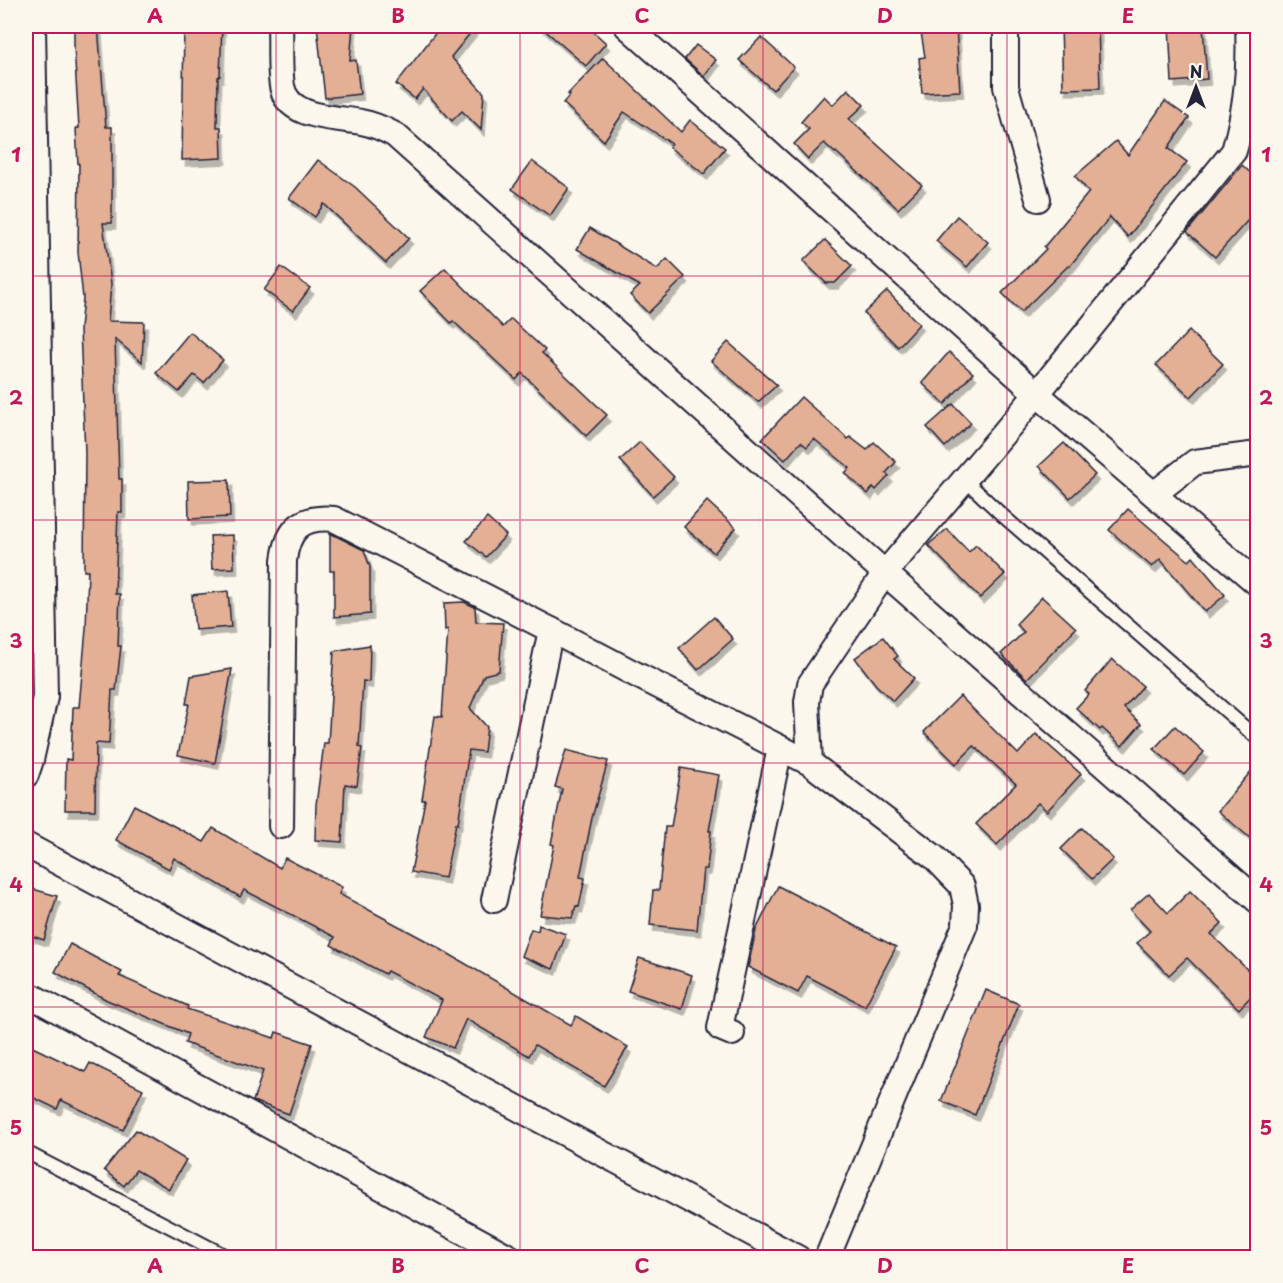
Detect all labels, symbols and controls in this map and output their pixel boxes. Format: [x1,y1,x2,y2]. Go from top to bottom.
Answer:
text: A [147,0,163,30]
text: B [391,0,405,30]
text: C [634,0,650,30]
text: D [877,0,893,30]
text: E [1122,0,1134,30]
north arrow [1166,57,1226,117]
text: N [1190,59,1202,83]
text: 1 [11,139,21,169]
text: 1 [1261,139,1271,169]
text: 2 [9,382,23,412]
text: 2 [1259,382,1273,412]
text: 3 [9,625,23,655]
text: 3 [1259,625,1273,655]
text: 4 [9,869,23,899]
text: 4 [1259,869,1273,899]
text: 5 [10,1112,22,1142]
text: 5 [1260,1112,1272,1142]
text: A [147,1250,163,1280]
text: B [391,1250,405,1280]
text: C [634,1250,650,1280]
text: D [877,1250,893,1280]
text: E [1122,1250,1134,1280]

